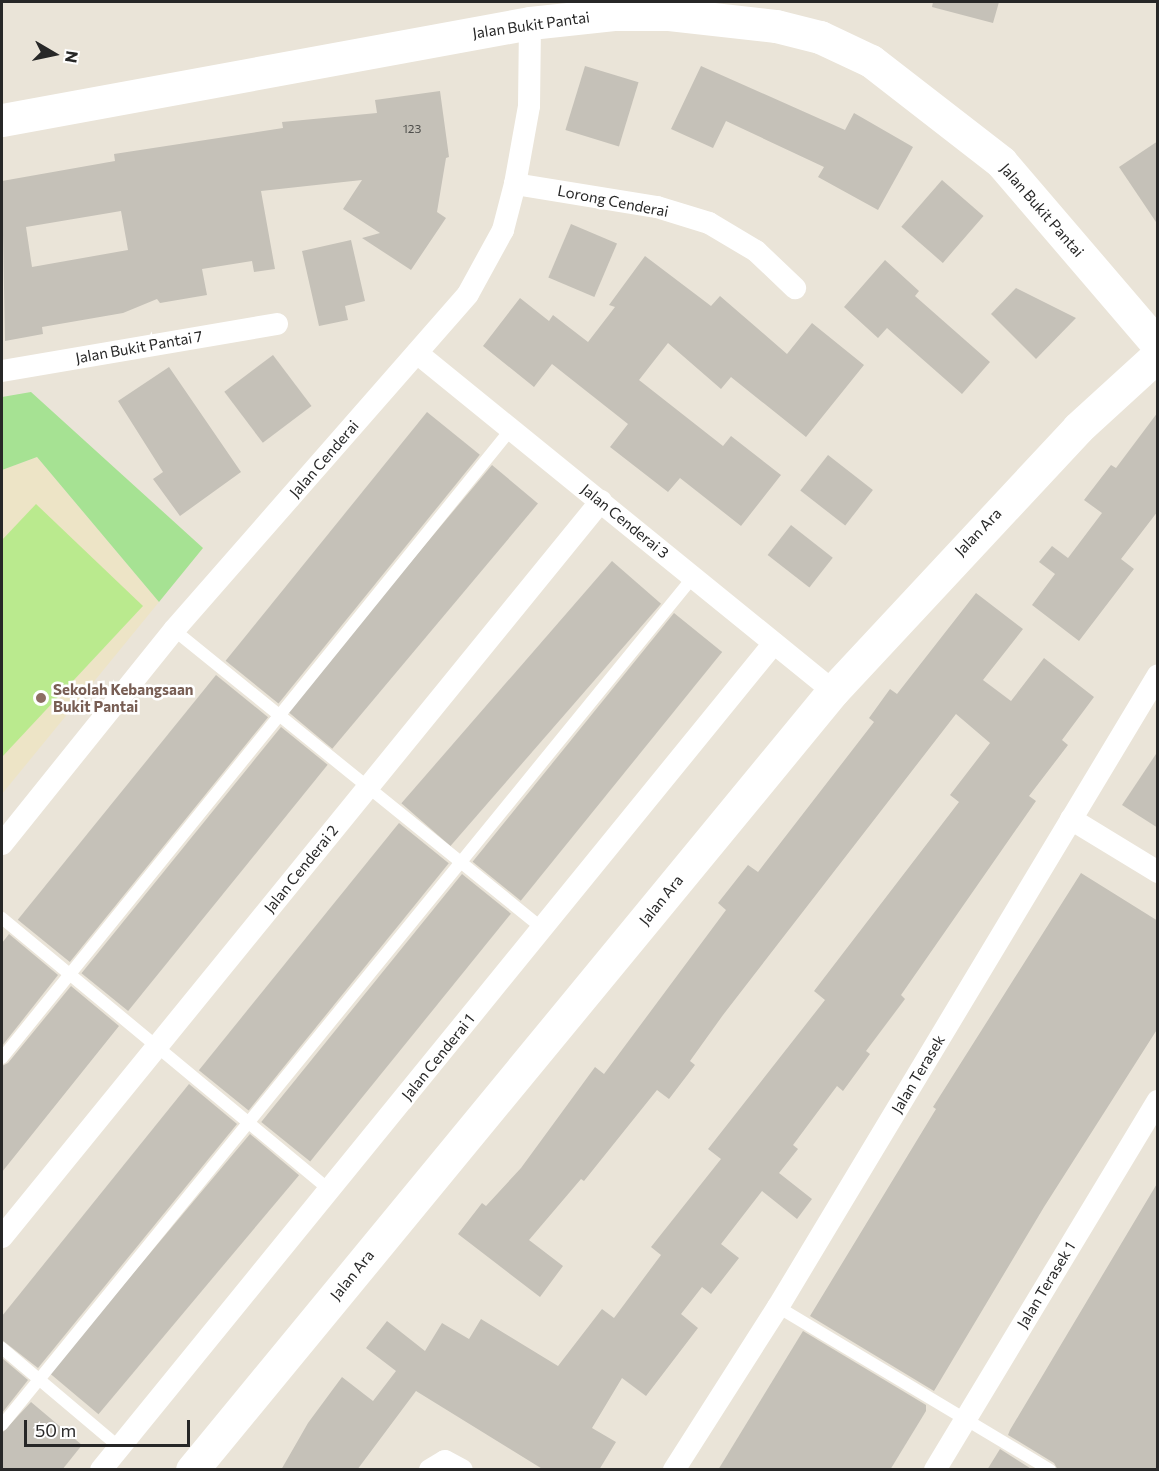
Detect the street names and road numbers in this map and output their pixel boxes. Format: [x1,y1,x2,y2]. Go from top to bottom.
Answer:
street label: Jalan Bukit Pantai [471,8,591,42]
street label: Jalan Bukit Pantai [996,160,1088,260]
street label: Lorong Cenderai [556,181,670,221]
street label: Jalan Bukit Pantai 7 [74,327,204,367]
street label: Jalan Cenderai [286,417,362,501]
street label: Jalan Cenderai 3 [578,480,672,562]
street label: Jalan Ara [951,504,1005,560]
street label: Jalan Cenderai 2 [260,822,342,916]
street label: Jalan Ara [635,871,687,929]
street label: Jalan Cenderai 1 [398,1010,478,1104]
street label: Jalan Terasek [888,1032,948,1116]
street label: Jalan Terasek 1 [1013,1239,1079,1331]
street label: Jalan Ara [326,1246,378,1304]

